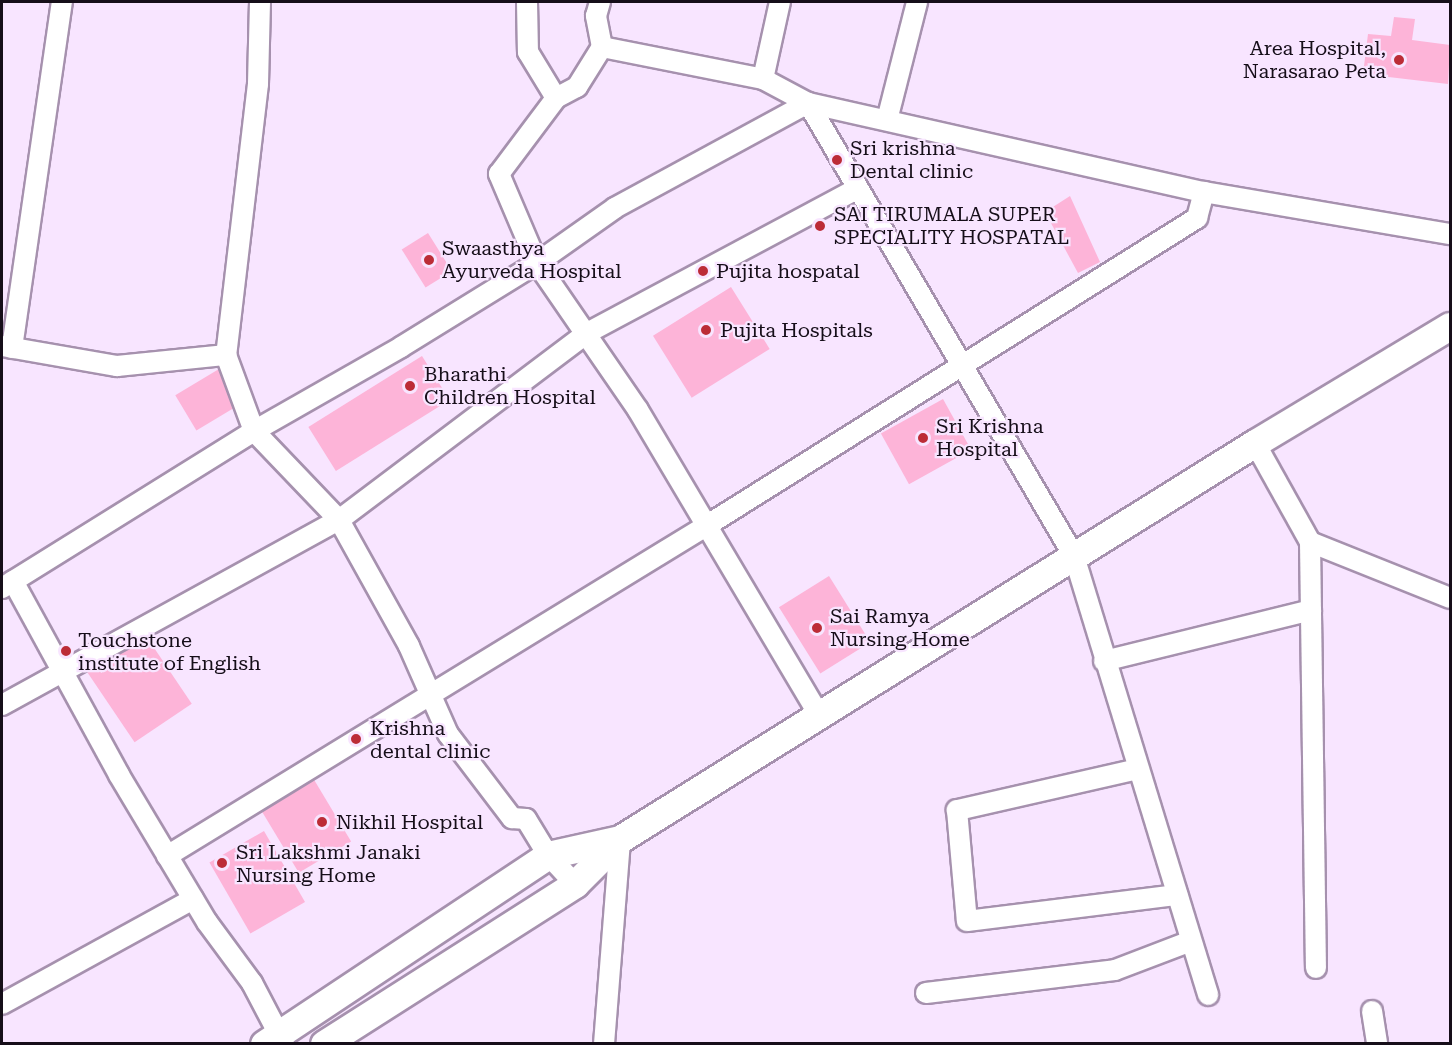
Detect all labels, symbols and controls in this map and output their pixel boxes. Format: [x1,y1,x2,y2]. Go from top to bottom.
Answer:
place label: Area Hospital, Narasarao Peta [1243,36,1386,83]
marker: Area Hospital, Narasarao Peta [1390,51,1408,69]
place label: Sri krishna Dental clinic [850,136,973,183]
marker: Sri krishna Dental clinic [828,151,846,169]
place label: SAI TIRUMALA SUPER SPECIALITY HOSPATAL [834,202,1069,249]
marker: SAI TIRUMALA SUPER SPECIALITY HOSPATAL [811,217,829,235]
place label: Swaasthya Ayurveda Hospital [442,237,621,284]
marker: Swaasthya Ayurveda Hospital [420,251,438,269]
place label: Pujita hospatal [716,259,860,283]
marker: Pujita hospatal [694,262,712,280]
place label: Pujita Hospitals [720,318,873,342]
marker: Pujita Hospitals [697,321,715,339]
place label: Bharathi Children Hospital [424,362,596,409]
marker: Bharathi Children Hospital [401,377,419,395]
place label: Sri Krishna Hospital [936,414,1044,461]
marker: Sri Krishna Hospital [914,429,932,447]
place label: Sai Ramya Nursing Home [830,604,970,651]
marker: Sai Ramya Nursing Home [808,619,826,637]
place label: Touchstone institute of English [78,628,261,675]
marker: Touchstone institute of English [59,644,73,658]
place label: Krishna dental clinic [370,716,490,763]
marker: Krishna dental clinic [347,730,365,748]
place label: Nikhil Hospital [336,810,483,834]
marker: Nikhil Hospital [313,813,331,831]
place label: Sri Lakshmi Janaki Nursing Home [236,840,421,887]
marker: Sri Lakshmi Janaki Nursing Home [213,854,231,872]

